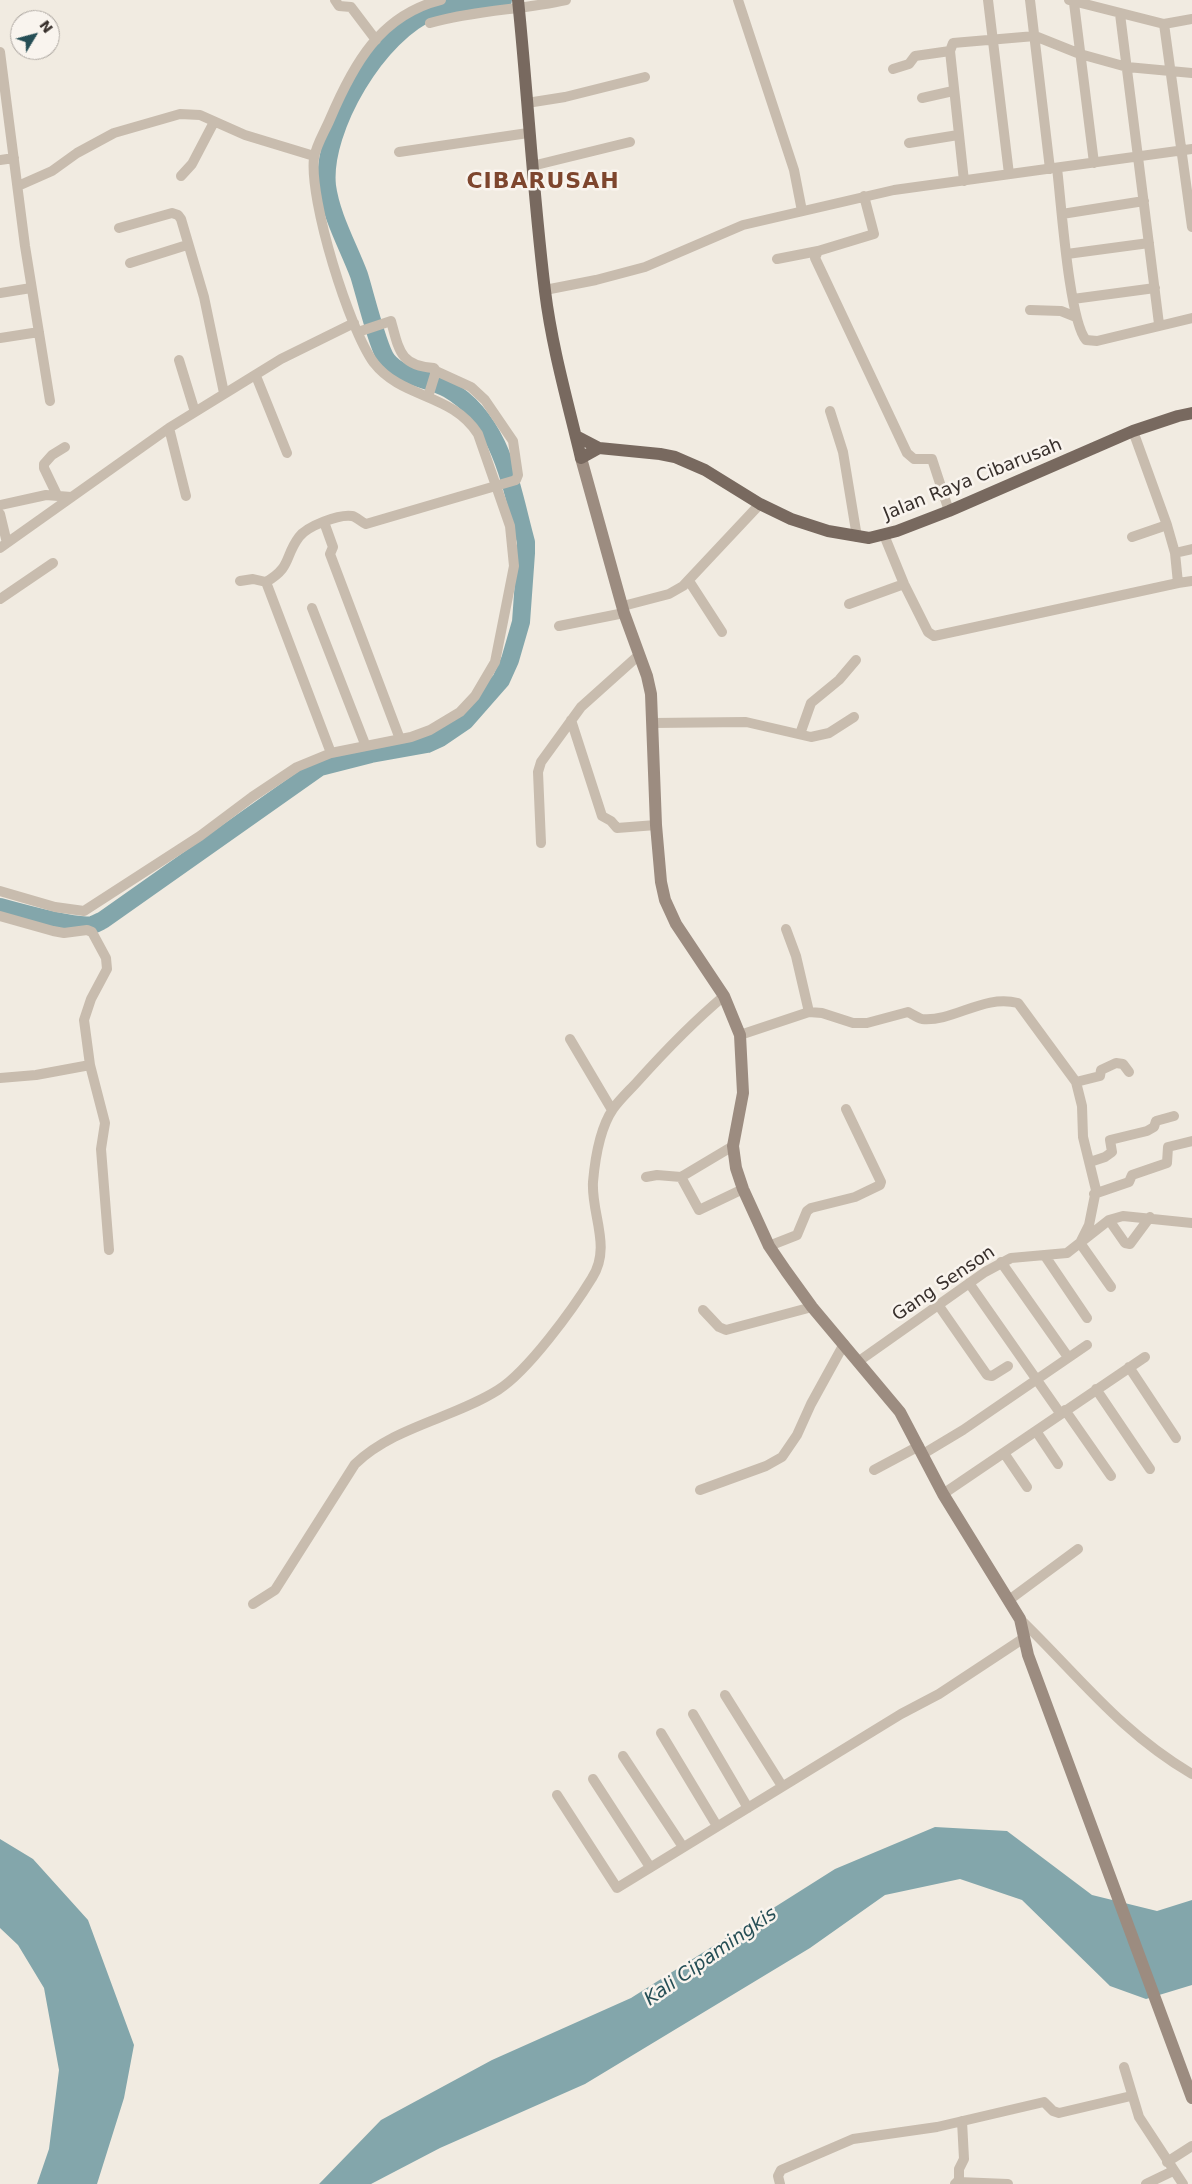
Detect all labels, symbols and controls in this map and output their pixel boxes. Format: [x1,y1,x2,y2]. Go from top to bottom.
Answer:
north arrow [10,10,60,60]
text: N [36,17,56,36]
district label: CIBARUSAH [465,169,621,195]
street label: Jalan Raya Cibarusah [881,434,1065,526]
street label: Gang Senson [889,1242,999,1326]
water label: Kali Cipamingkis [640,1903,782,2011]

